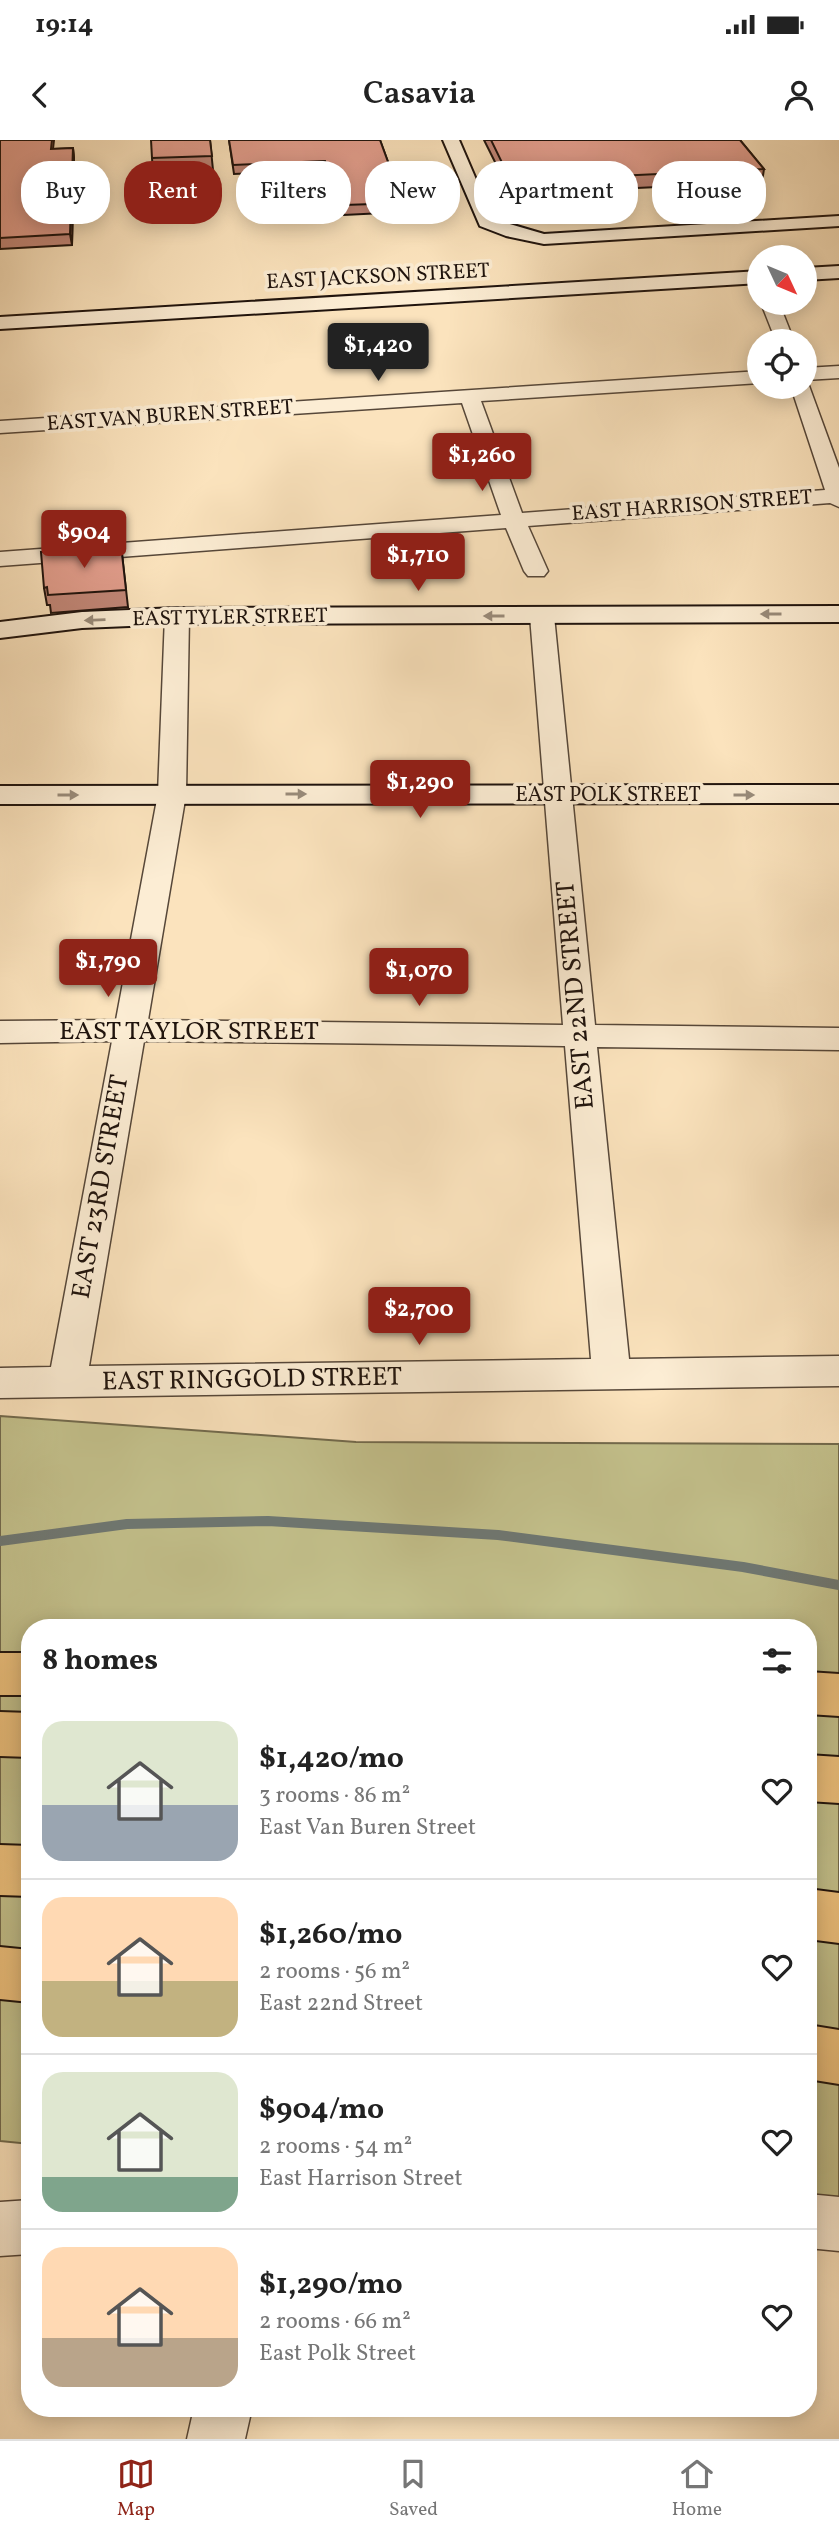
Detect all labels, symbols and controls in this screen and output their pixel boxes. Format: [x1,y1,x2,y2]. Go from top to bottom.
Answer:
text: 19:14 [35,7,93,43]
text: Casavia [363,73,476,117]
icon: back [21,76,59,114]
icon: person [780,76,818,114]
chip: Buy [21,161,110,224]
chip: Rent [124,161,222,224]
chip: Filters [236,161,351,224]
chip: New [365,161,460,224]
chip: Apartment [474,161,638,224]
chip: House [652,161,766,224]
north arrow [747,245,817,315]
map controls [747,245,817,399]
street label: EAST JACKSON STREET [266,257,490,297]
pin: $1,420 [321,324,435,383]
button: locate [747,329,817,399]
text: $1,420 [344,330,412,362]
street label: EAST VAN BUREN STREET [46,393,294,439]
pin: $1,260 [425,434,539,493]
text: $1,260 [448,440,516,472]
street label: EAST HARRISON STREET [571,483,813,529]
pin: $904 [43,510,125,570]
text: $904 [57,517,111,549]
pin: $1,710 [361,533,475,593]
text: $1,710 [387,540,449,572]
street label: EAST TYLER STREET [132,602,328,634]
one-way arrow [760,608,782,620]
one-way arrow [483,610,505,622]
one-way arrow [84,614,106,625]
pin: $1,290 [363,760,477,820]
text: $1,290 [386,767,454,799]
street label: EAST POLK STREET [515,781,701,810]
one-way arrow [57,789,79,801]
one-way arrow [285,789,307,800]
one-way arrow [733,789,755,800]
street label: EAST 22ND STREET [548,879,604,1111]
pin: $1,790 [51,940,165,999]
text: $1,790 [75,946,141,978]
pin: $1,070 [362,948,476,1008]
text: $1,070 [385,955,453,987]
street label: EAST TAYLOR STREET [59,1014,319,1050]
street label: EAST 23RD STREET [64,1072,138,1302]
pin: $2,700 [362,1288,476,1347]
text: $2,700 [384,1294,454,1326]
street label: EAST RINGGOLD STREET [102,1359,402,1401]
text: 8 homes [42,1640,158,1682]
icon: filters [758,1642,796,1680]
text: $1,420/mo [259,1738,404,1780]
icon: home [98,1749,182,1833]
icon: heart [758,1772,796,1810]
text: 3 rooms · 86 m² [259,1780,410,1812]
text: East Van Buren Street [259,1812,476,1844]
text: $1,260/mo [259,1914,402,1956]
icon: home [98,1925,182,2009]
icon: heart [758,1948,796,1986]
text: 2 rooms · 56 m² [259,1956,410,1988]
text: East 22nd Street [259,1988,423,2020]
text: $904/mo [259,2089,384,2131]
icon: home [98,2100,182,2184]
icon: heart [758,2123,796,2161]
text: 2 rooms · 54 m² [259,2131,412,2163]
text: East Harrison Street [259,2163,462,2195]
text: $1,290/mo [259,2264,403,2306]
icon: home [98,2275,182,2359]
icon: heart [758,2298,796,2336]
text: 2 rooms · 66 m² [259,2306,411,2338]
text: East Polk Street [259,2338,416,2370]
tab: Map [117,2455,155,2523]
tab: Saved [389,2455,438,2523]
tab: Home [672,2455,722,2523]

